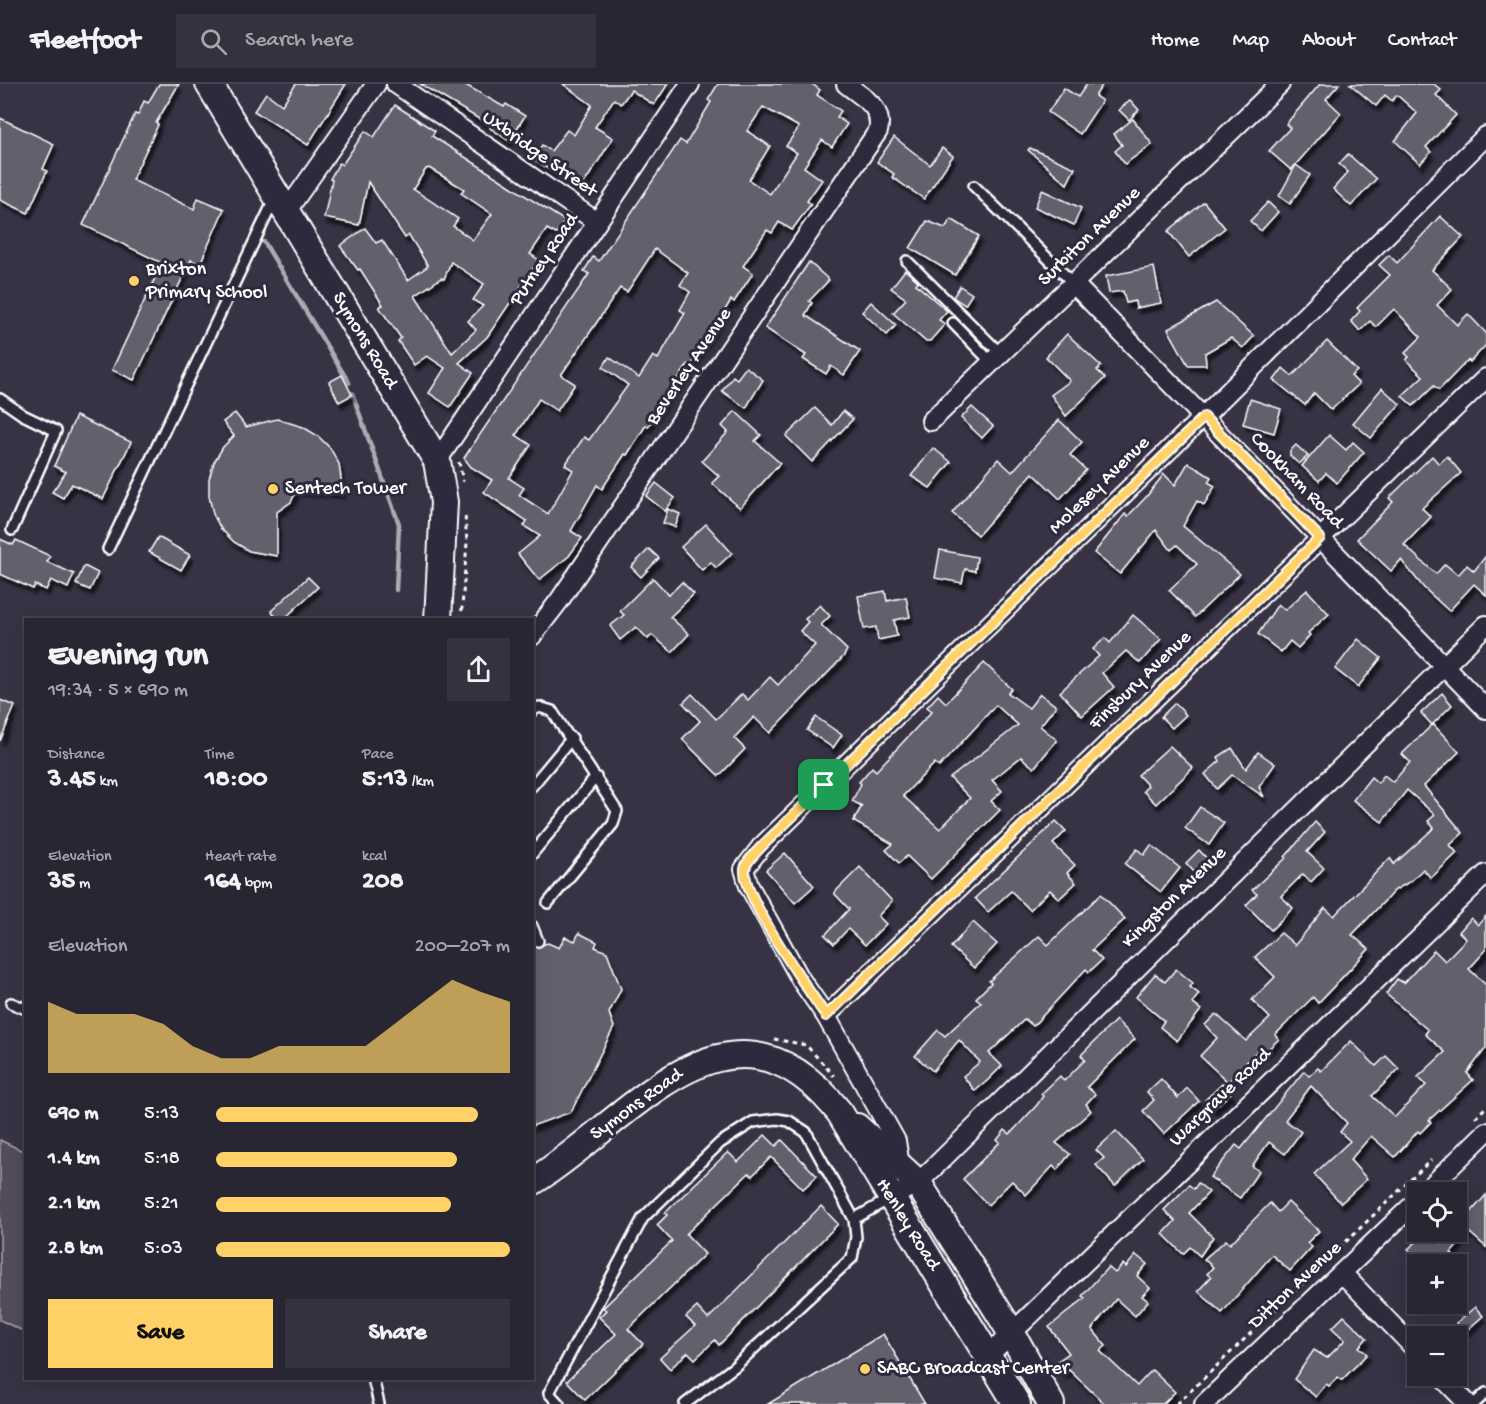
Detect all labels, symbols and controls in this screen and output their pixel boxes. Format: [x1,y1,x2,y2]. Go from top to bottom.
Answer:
search box [176,14,596,68]
text: Fleetfoot [30,25,140,58]
icon: search [197,25,230,58]
text: Search here [245,28,353,54]
text: Home [1151,29,1199,54]
text: Map [1232,29,1269,54]
text: About [1302,29,1355,54]
text: Contact [1388,29,1456,54]
street label: Uxbridge Street [477,107,603,204]
street label: Surbiton Avenue [1034,182,1147,292]
street label: Putney Road [505,207,586,311]
place label: Brixton Primary School [145,259,267,305]
marker: Brixton Primary School [127,274,141,288]
street label: Symons Road [326,288,403,396]
street label: Beverley Avenue [642,304,738,431]
street label: Cookham Road [1244,428,1349,536]
street label: Molesey Avenue [1045,432,1156,540]
place label: Sentech Tower [285,478,408,501]
marker: Sentech Tower [266,482,280,496]
street label: Finsbury Avenue [1084,626,1197,736]
text: Evening run [48,638,208,676]
button: share [447,638,510,701]
text: 19:34 · 5 × 690 m [48,680,188,703]
text: Distance [48,746,105,765]
text: Time [205,746,234,765]
text: Pace [362,746,393,765]
pin [798,759,849,810]
text: 3.45 [48,765,96,796]
text: 18:00 [205,765,267,796]
text: 5:13 [362,765,408,796]
icon: arrive [807,768,840,801]
text: km [96,773,118,792]
text: /km [408,773,434,792]
street label: Kingston Avenue [1118,842,1233,954]
text: Elevation [48,848,112,867]
text: Heart rate [205,848,277,867]
text: kcal [362,848,387,867]
text: 35 [48,867,75,898]
text: 164 [205,867,241,898]
text: 208 [362,867,404,898]
text: m [75,875,90,894]
text: bpm [241,875,272,894]
text: Elevation [48,936,128,959]
text: 200–207 m [415,936,510,959]
street label: Wargrave Road [1165,1042,1278,1152]
street label: Symons Road [586,1062,690,1146]
text: 690 m [48,1103,98,1126]
text: 5:13 [144,1103,179,1126]
text: 1.4 km [48,1148,100,1171]
text: 5:18 [144,1148,180,1171]
street label: Henley Road [870,1175,946,1277]
map controls [1407,1182,1467,1386]
button: locate [1407,1182,1467,1242]
text: 2.1 km [48,1193,100,1216]
text: 5:21 [144,1193,179,1216]
street label: Ditton Avenue [1243,1237,1348,1336]
text: 2.8 km [48,1238,103,1261]
text: 5:03 [144,1238,183,1261]
button: + [1407,1254,1467,1314]
button: Save [48,1299,273,1368]
button: Share [285,1299,510,1368]
button: − [1407,1326,1467,1386]
place label: SABC Broadcast Center [877,1358,1071,1381]
marker: SABC Broadcast Center [858,1362,872,1376]

